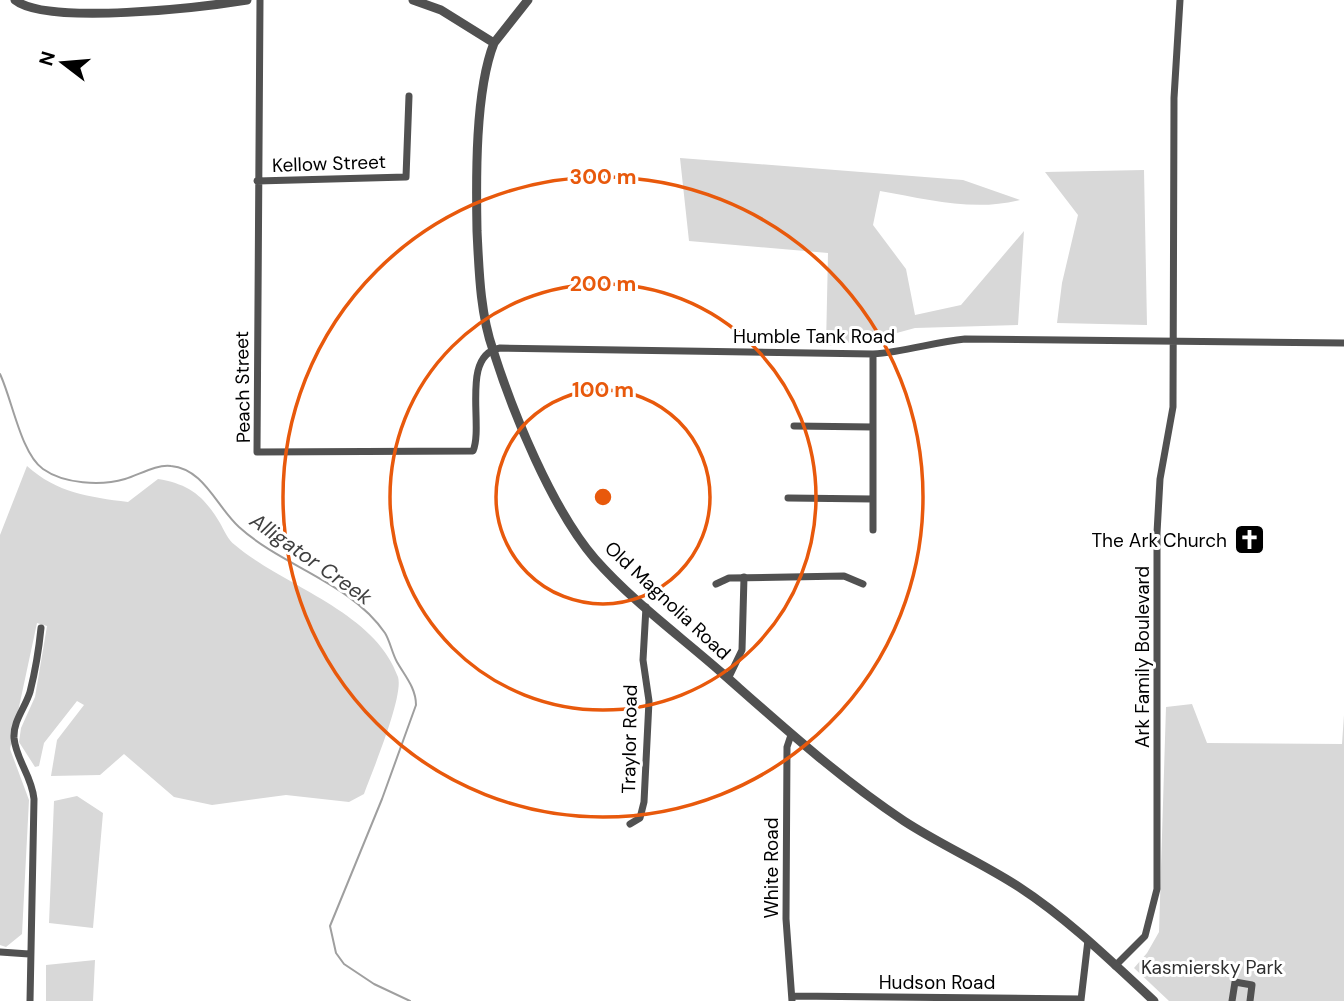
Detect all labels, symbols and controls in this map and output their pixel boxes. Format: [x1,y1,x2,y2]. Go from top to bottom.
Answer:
north arrow [28,28,98,98]
text: N [33,48,61,69]
street label: Kellow Street [272,149,386,178]
text: 300 m [570,163,636,191]
text: 200 m [570,270,636,298]
street label: Humble Tank Road [733,324,895,349]
street label: Peach Street [229,331,256,443]
text: 100 m [572,376,634,404]
centre of rings [591,485,615,509]
water label: Alligator Creek [244,506,378,612]
church icon: The Ark Church [1233,523,1267,557]
place label: The Ark Church [1091,528,1227,553]
street label: Old Magnolia Road [599,535,736,665]
street label: Ark Family Boulevard [1130,566,1155,748]
street label: Traylor Road [616,684,643,794]
street label: White Road [759,817,784,919]
park label: Kasmiersky Park [1141,955,1283,980]
street label: Hudson Road [879,970,995,995]

